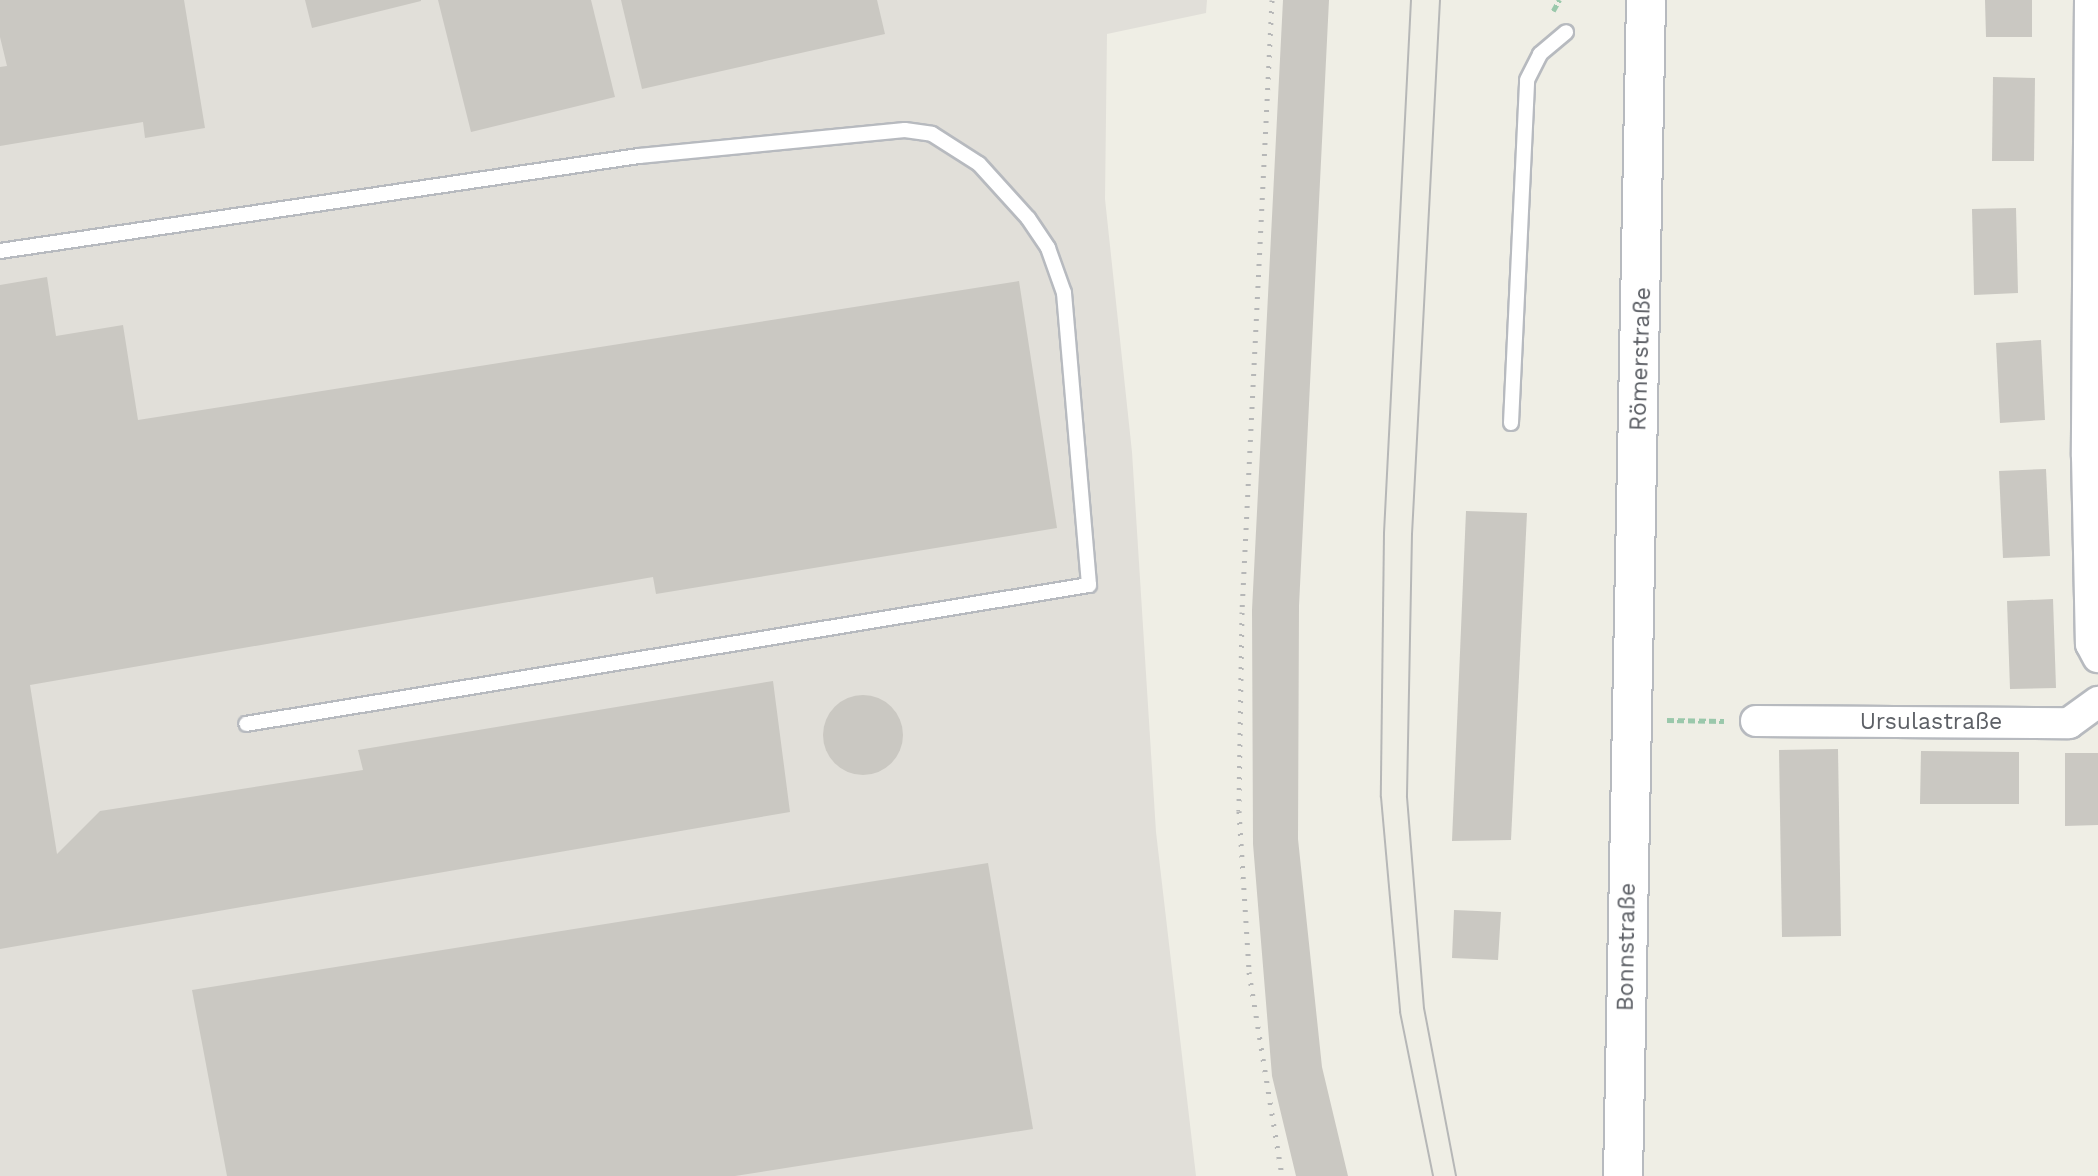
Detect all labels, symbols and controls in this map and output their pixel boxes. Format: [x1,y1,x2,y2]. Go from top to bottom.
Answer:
street label: Römerstraße [1625,287,1657,431]
street label: Ursulastraße [1860,708,2002,736]
street label: Bonnstraße [1612,882,1642,1012]

